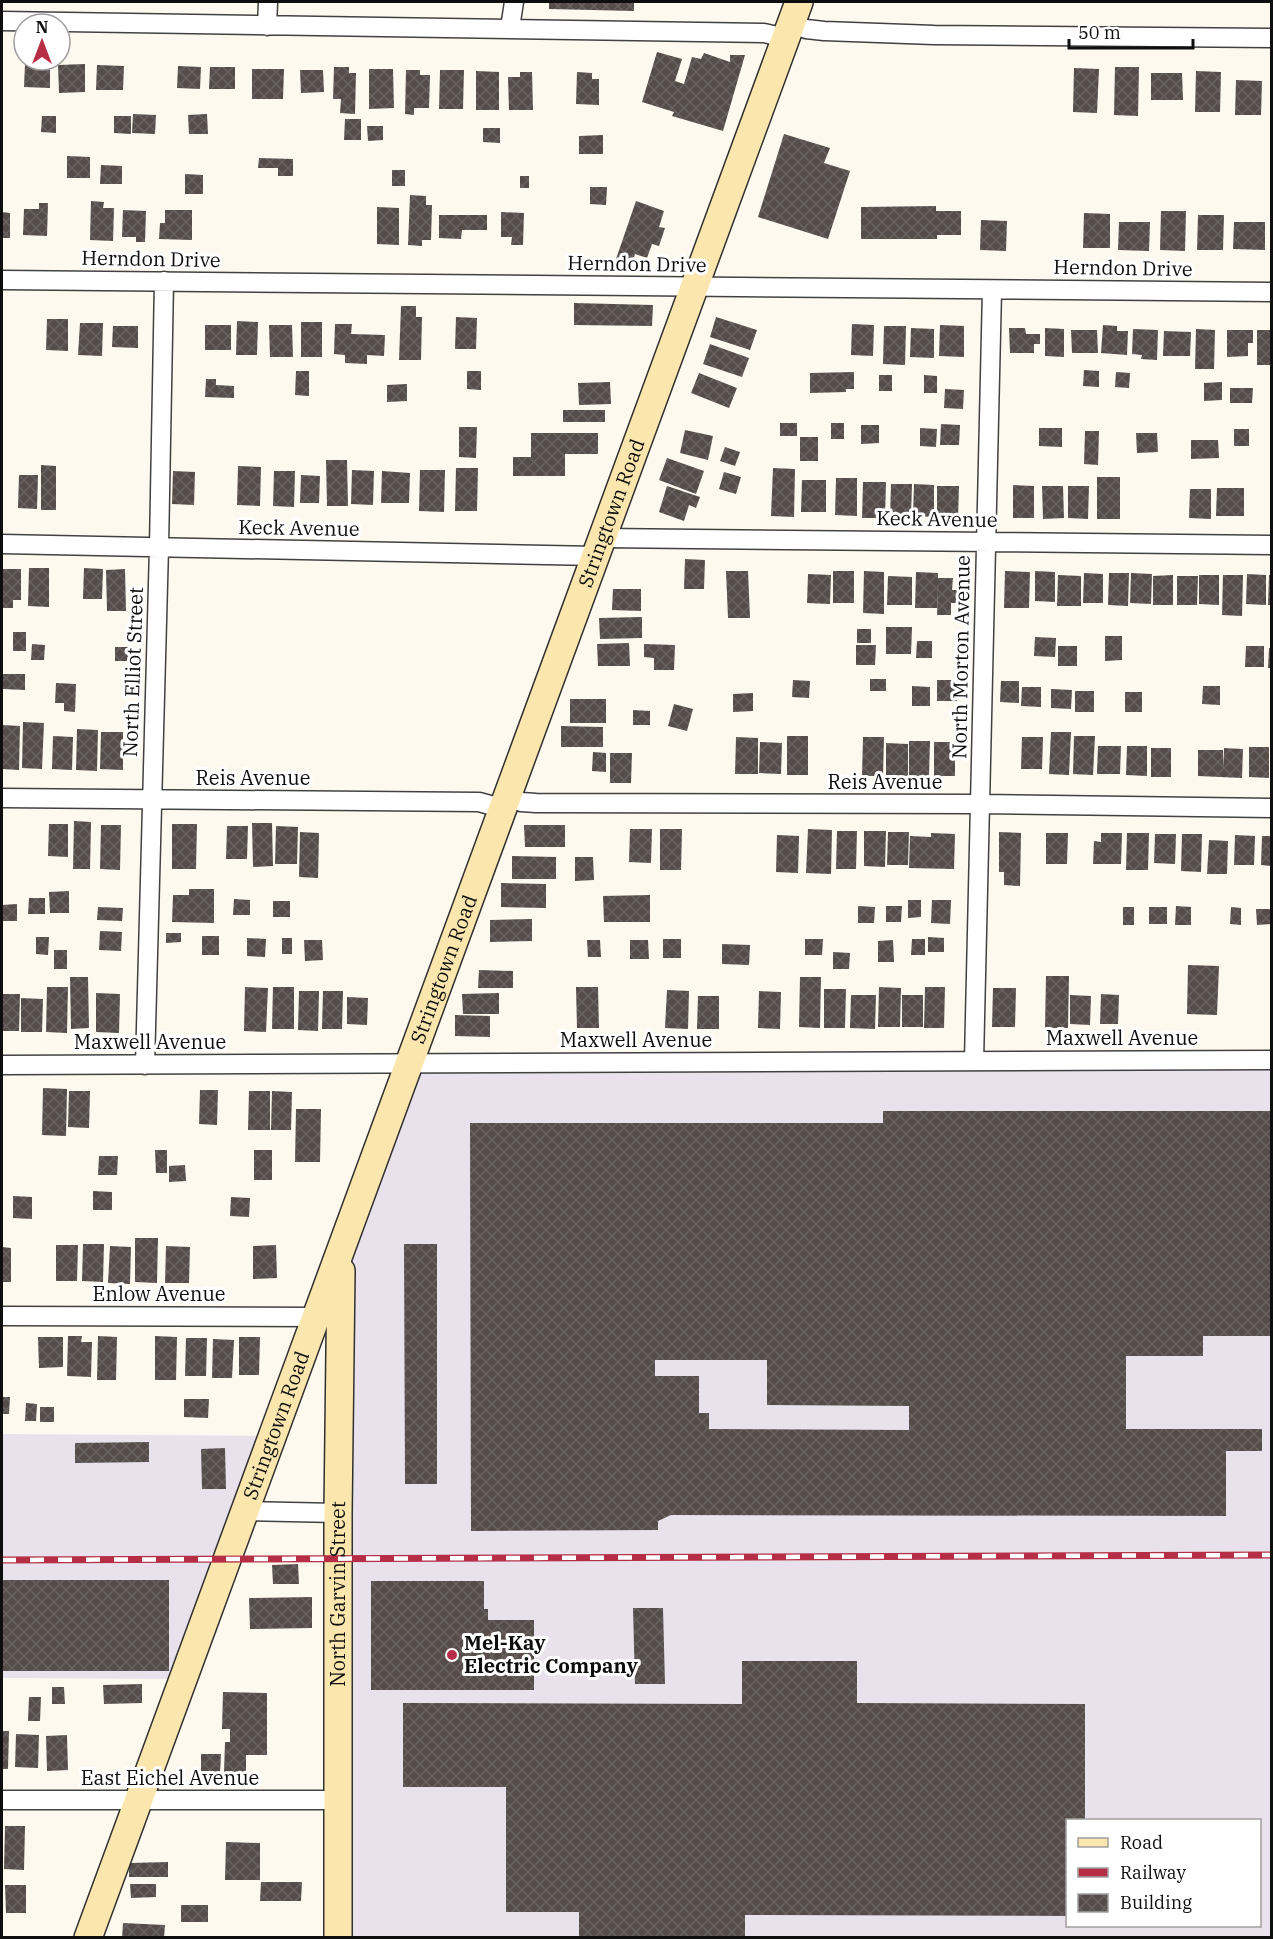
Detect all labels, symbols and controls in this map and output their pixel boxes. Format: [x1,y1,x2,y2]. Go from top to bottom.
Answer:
north arrow [12,12,72,72]
scale bar [1069,12,1194,50]
text: N [36,17,48,37]
text: 50 m [1078,21,1121,44]
street label: Herndon Drive [81,244,221,273]
street label: Herndon Drive [567,249,707,278]
street label: Herndon Drive [1053,253,1193,282]
street label: Stringtown Road [571,435,651,591]
street label: Keck Avenue [876,504,998,533]
street label: Keck Avenue [238,513,360,542]
street label: North Morton Avenue [945,555,976,759]
street label: North Elliot Street [116,586,149,758]
street label: Reis Avenue [196,764,310,791]
street label: Reis Avenue [828,768,942,795]
street label: Stringtown Road [404,891,483,1047]
street label: Maxwell Avenue [1046,1024,1198,1051]
street label: Maxwell Avenue [560,1026,712,1053]
street label: Maxwell Avenue [74,1028,226,1055]
street label: Enlow Avenue [92,1280,226,1307]
street label: Stringtown Road [236,1347,315,1503]
street label: North Garvin Street [324,1501,351,1687]
place label: Mel-Kay Electric Company [464,1629,638,1679]
marker: Mel-Kay Electric Company [445,1648,459,1662]
street label: East Eichel Avenue [81,1764,259,1791]
legend [1066,1819,1261,1927]
text: Road [1120,1831,1163,1854]
text: Railway [1120,1861,1186,1884]
text: Building [1120,1891,1192,1914]

